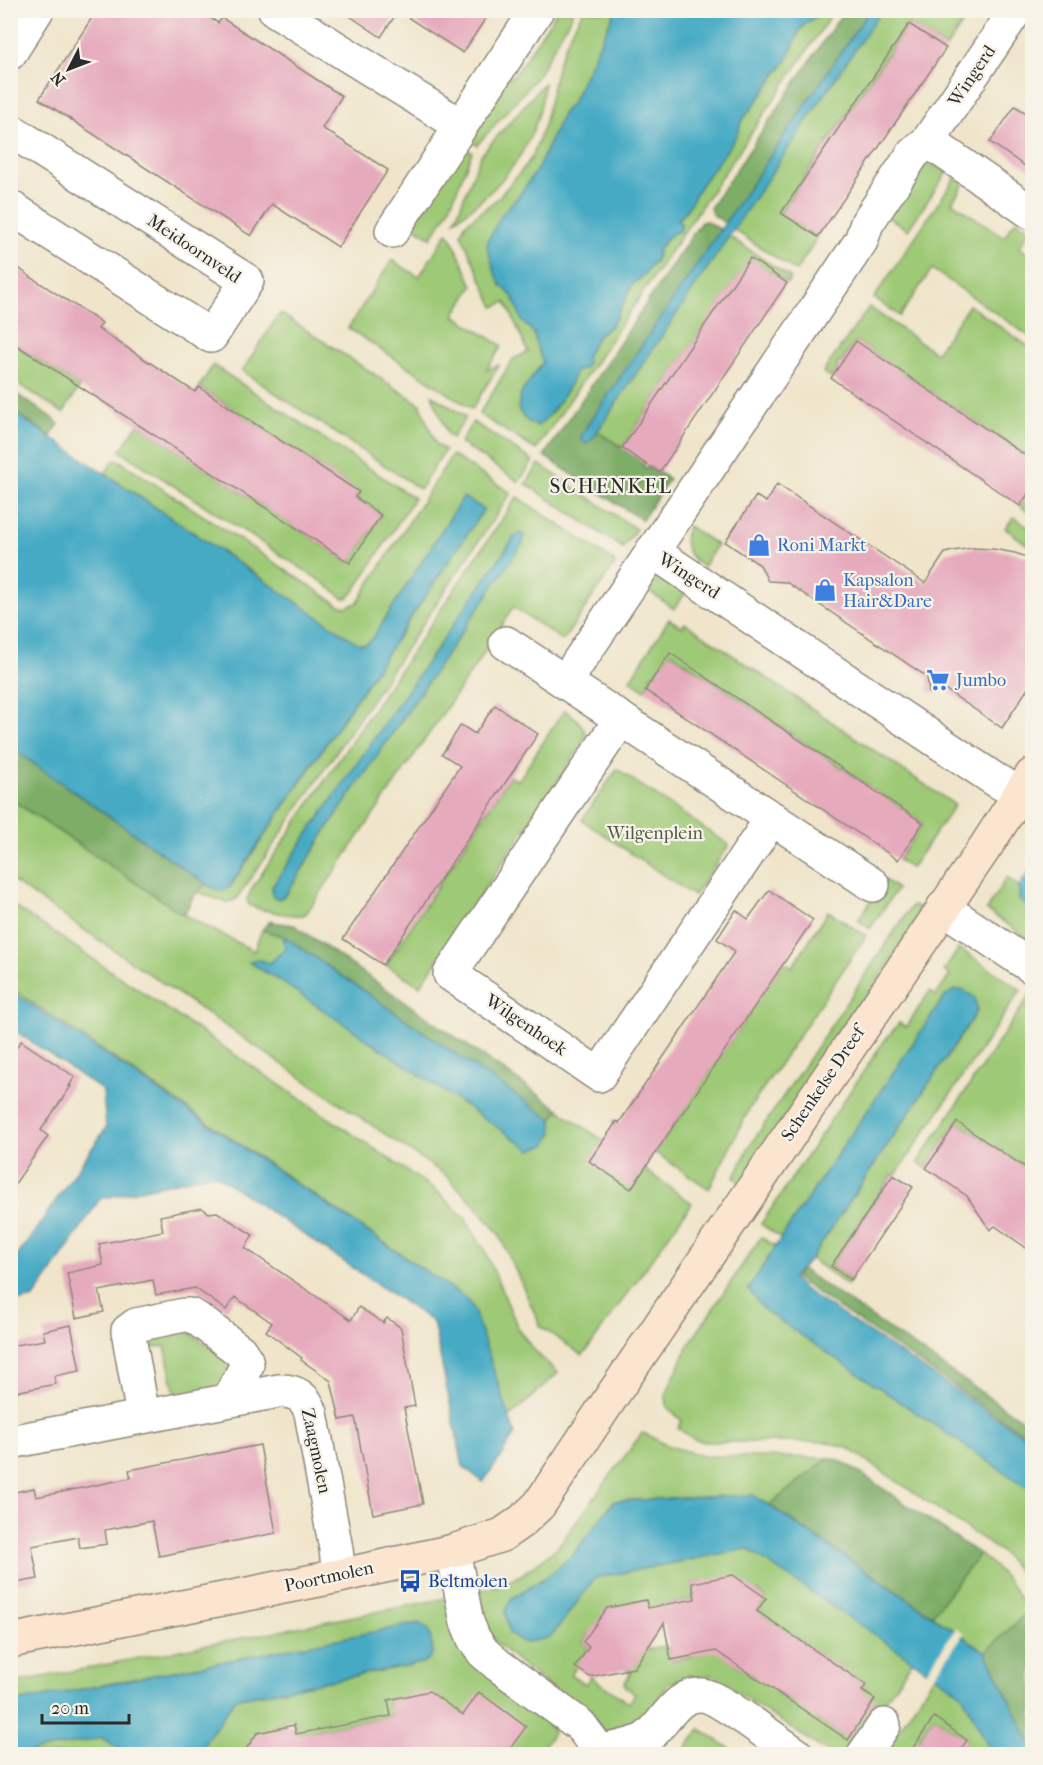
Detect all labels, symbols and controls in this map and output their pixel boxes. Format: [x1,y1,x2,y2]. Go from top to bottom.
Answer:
north arrow [39,39,99,99]
street label: Wingerd [943,41,1000,111]
text: N [47,67,69,90]
street label: Meidoornveld [143,210,245,288]
district label: SCHENKEL [549,474,673,498]
shop icon: Roni Markt [746,532,772,558]
place label: Roni Markt [777,535,867,556]
street label: Wingerd [653,548,724,604]
place label: Kapsalon Hair&Dare [843,570,932,612]
shop icon: Kapsalon Hair&Dare [812,577,838,603]
supermarket icon: Jumbo [925,667,951,693]
place label: Jumbo [954,670,1006,691]
park label: Wilgenplein [606,823,703,844]
street label: Wilgenhoek [480,989,571,1060]
street label: Schenkelse Dreef [777,1019,871,1145]
street label: Zaagmolen [297,1406,335,1496]
street label: Poortmolen [282,1557,376,1597]
bus stop icon: Beltmolen [397,1568,423,1594]
place label: Beltmolen [428,1571,508,1592]
scale bar [42,1687,129,1725]
text: 20 m [51,1698,89,1719]

